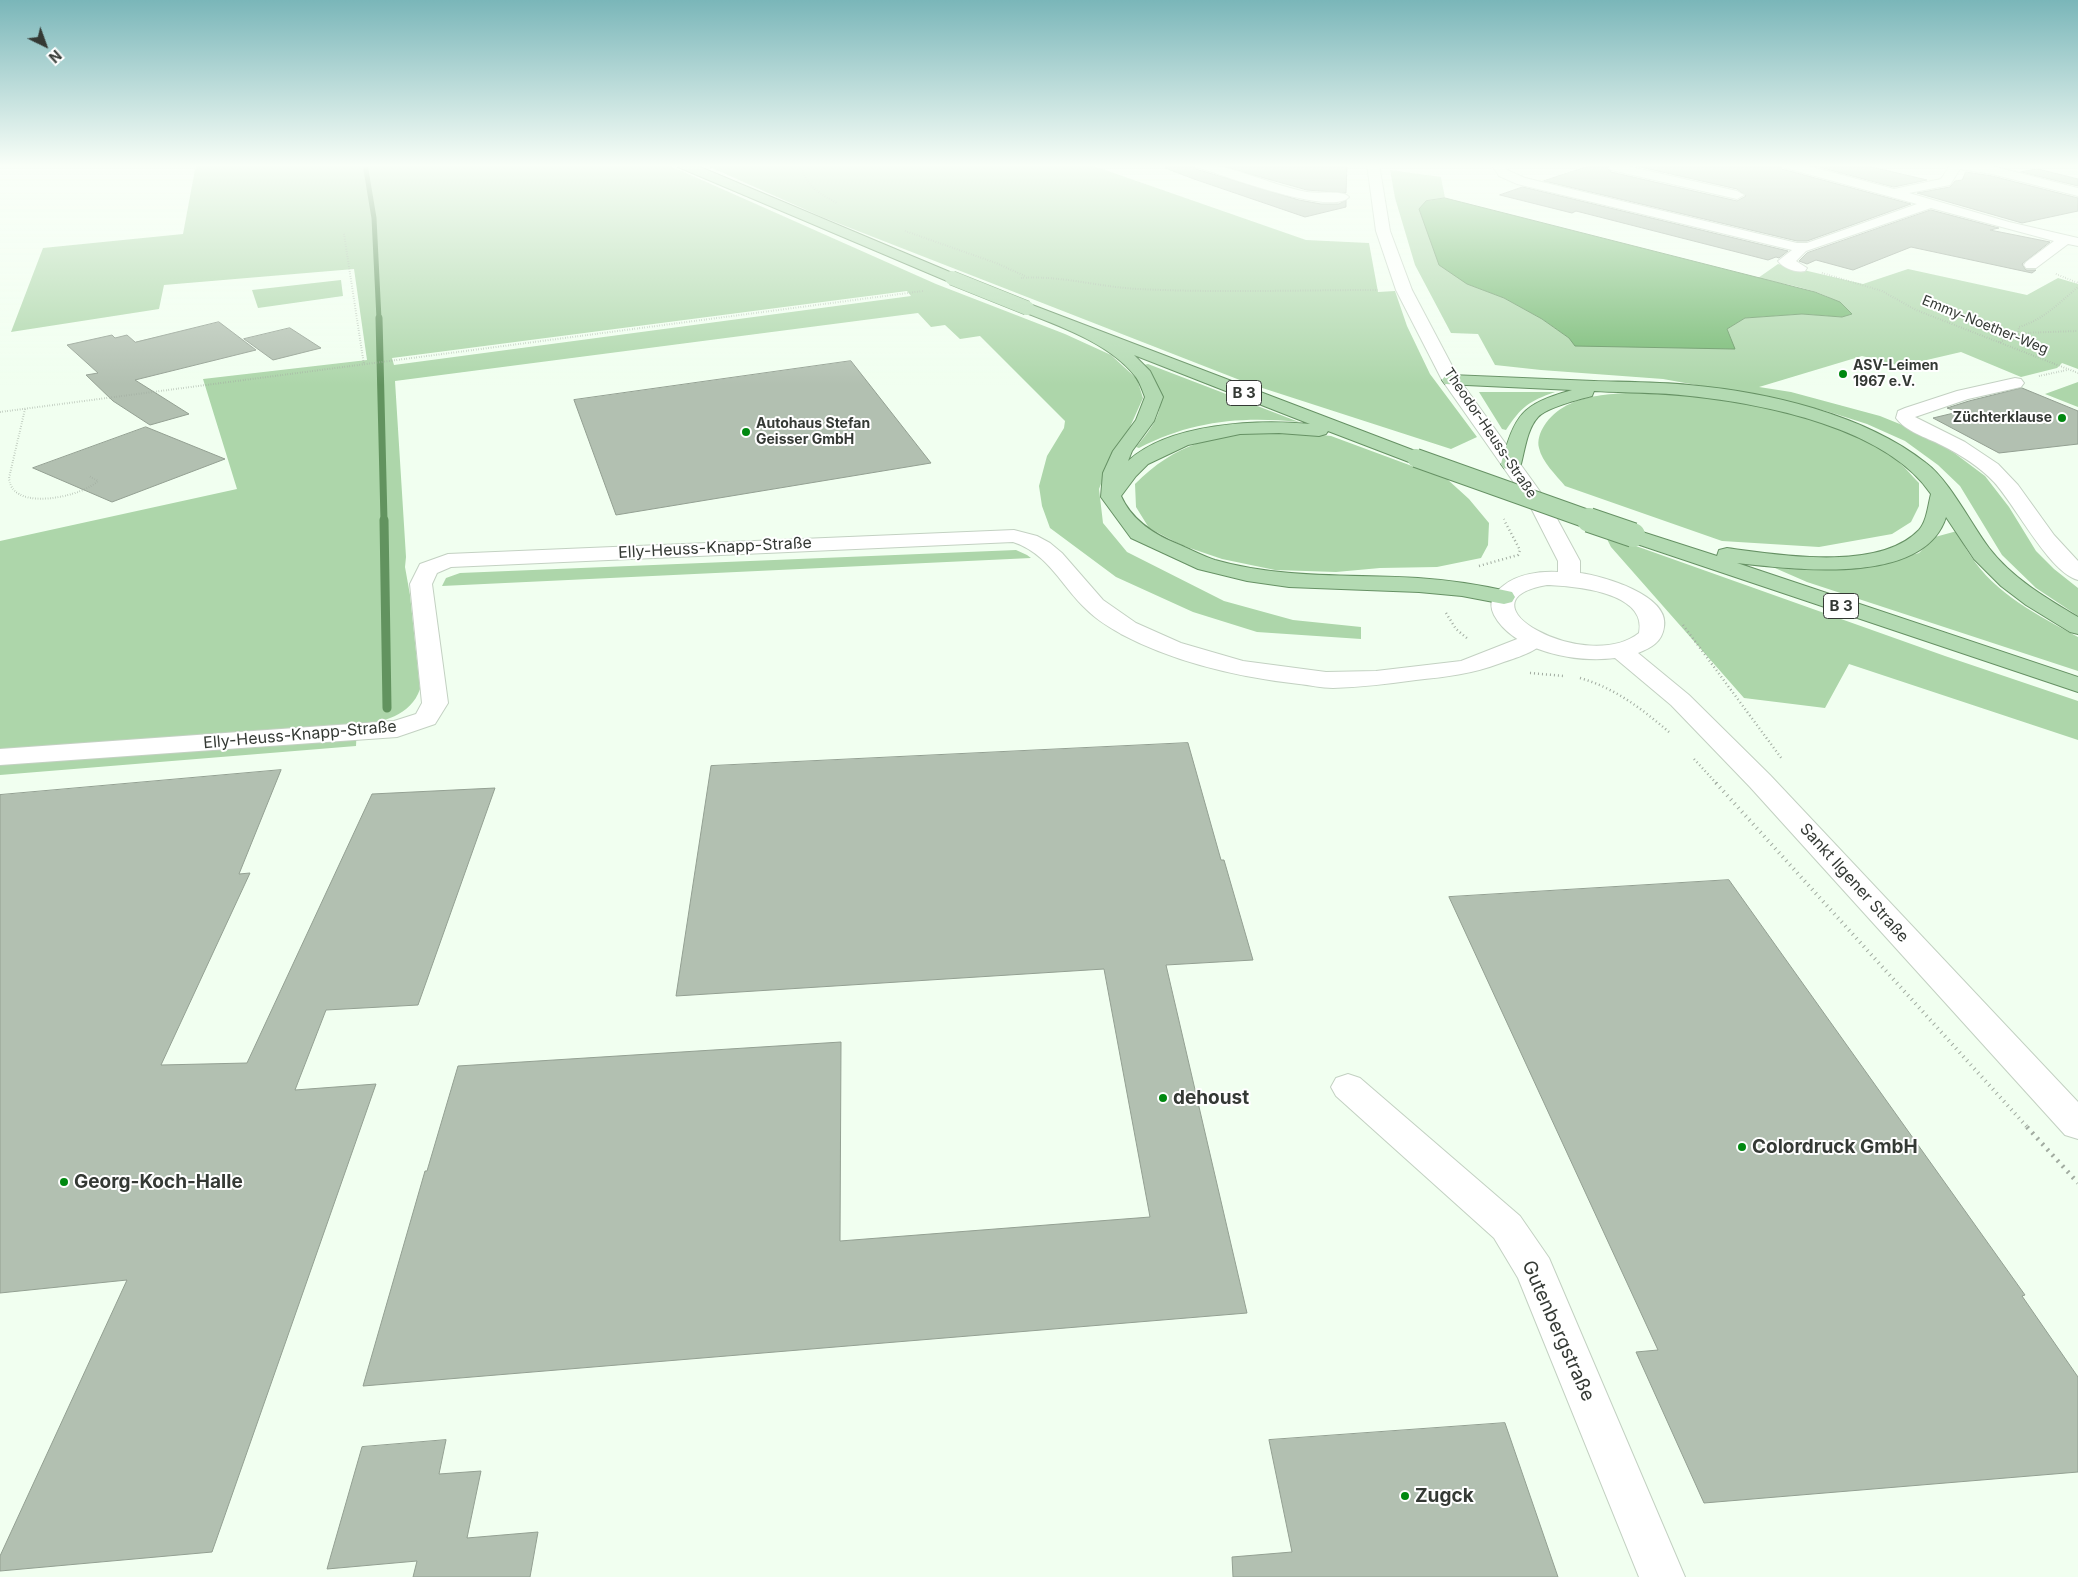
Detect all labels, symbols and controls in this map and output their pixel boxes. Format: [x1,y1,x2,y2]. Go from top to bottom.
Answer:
north arrow [20,20,70,70]
text: N [46,47,65,66]
street label: Emmy-Noether-Weg [1919,292,2051,358]
place label: ASV-Leimen 1967 e.V. [1853,358,1938,391]
street label: Theodor-Heuss-Straße [1440,365,1540,501]
marker: ASV-Leimen 1967 e.V. [1837,368,1849,380]
road number: B 3 [1226,380,1262,406]
place label: Züchterklause [1953,410,2052,426]
marker: Züchterklause [2056,412,2068,424]
place label: Autohaus Stefan Geisser GmbH [756,416,870,448]
marker: Autohaus Stefan Geisser GmbH [740,426,752,438]
street label: Elly-Heuss-Knapp-Straße [618,533,812,563]
road number: B 3 [1824,594,1858,618]
street label: Elly-Heuss-Knapp-Straße [203,717,397,753]
street label: Sankt Ilgener Straße [1795,820,1913,946]
place label: dehoust [1173,1087,1249,1109]
marker: dehoust [1157,1092,1169,1104]
place label: Colordruck GmbH [1752,1136,1918,1158]
marker: Colordruck GmbH [1736,1141,1748,1153]
place label: Georg-Koch-Halle [74,1171,243,1193]
marker: Georg-Koch-Halle [58,1176,70,1188]
street label: Gutenbergstraße [1517,1257,1599,1405]
place label: Zugck [1415,1485,1474,1507]
marker: Zugck [1399,1490,1411,1502]

